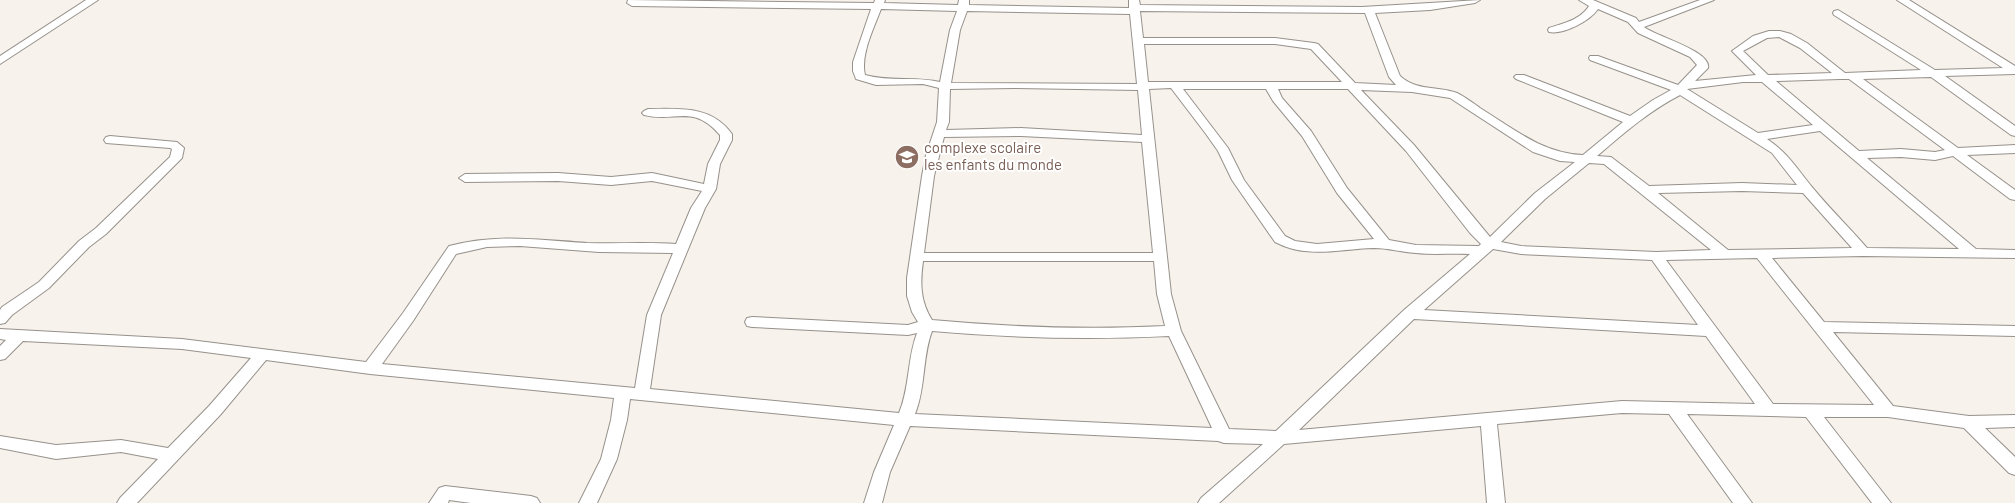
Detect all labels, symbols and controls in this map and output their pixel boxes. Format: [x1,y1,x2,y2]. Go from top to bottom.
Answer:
place label: complexe scolaire les enfants du monde [924,138,1062,173]
school or university icon: complexe scolaire les enfants du monde [894,144,920,170]

